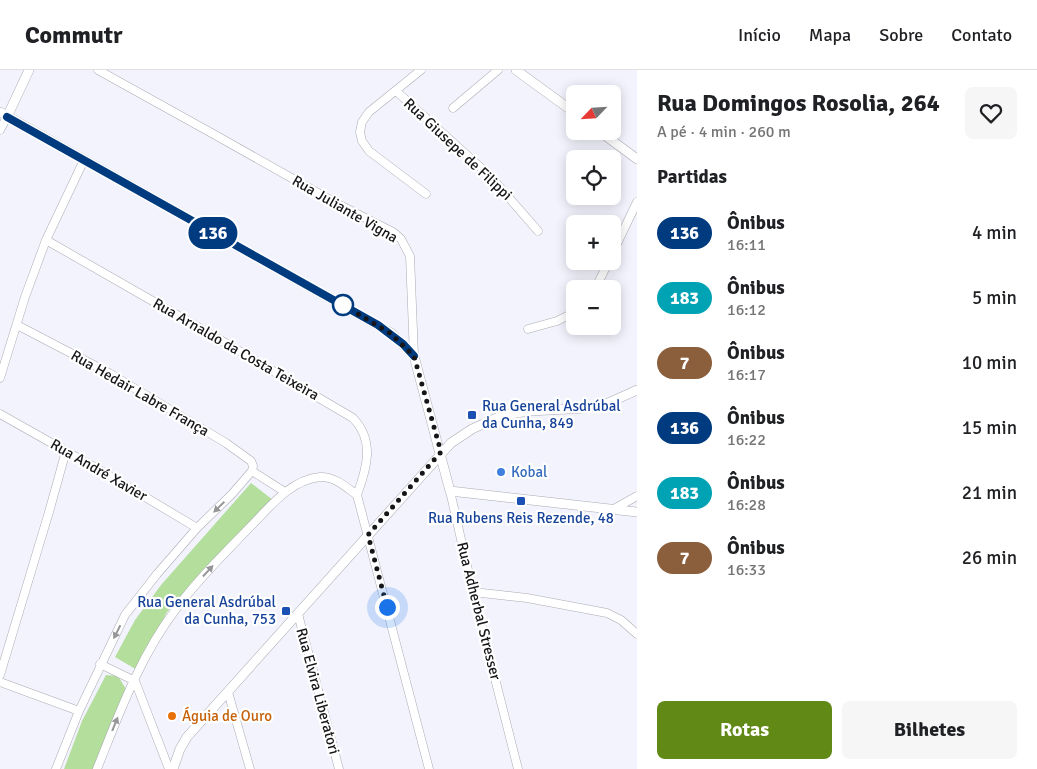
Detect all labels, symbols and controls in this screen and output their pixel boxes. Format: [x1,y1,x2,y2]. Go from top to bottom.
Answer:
text: Commutr [25,20,123,50]
text: Início [738,24,781,46]
text: Mapa [809,24,851,46]
text: Sobre [879,24,923,46]
text: Contato [951,24,1012,46]
north arrow [566,85,621,140]
map controls [566,85,621,335]
button: heart [965,87,1017,139]
text: Rua Domingos Rosolia, 264 [657,88,940,118]
street label: Rua Giusepe de Filippi [400,94,516,204]
text: A pé · 4 min · 260 m [657,122,791,142]
button: locate [566,150,621,205]
text: Partidas [657,165,727,189]
street label: Rua Juliante Vigna [289,171,401,247]
text: Ônibus [727,211,785,235]
button: + [566,215,621,270]
line badge: 136 [184,217,242,249]
text: 4 min [972,221,1017,245]
text: 136 [198,222,228,244]
text: 136 [670,222,699,244]
text: 16:11 [727,235,766,255]
text: Ônibus [727,276,785,300]
button: − [566,280,621,335]
text: 5 min [972,286,1017,310]
text: 183 [670,287,699,309]
street label: Rua Arnaldo da Costa Teixeira [150,294,322,404]
unlabelled marker [332,294,354,316]
text: 16:12 [727,300,766,320]
text: Ônibus [727,341,785,365]
street label: Rua Hedair Labre França [68,346,212,440]
text: 10 min [962,351,1017,375]
text: 7 [680,352,689,374]
text: 16:17 [727,365,766,385]
place label: Rua General Asdrúbal da Cunha, 849 [482,397,621,432]
text: Ônibus [727,406,785,430]
marker: Rua General Asdrúbal da Cunha, 849 [466,409,478,421]
text: 15 min [962,416,1017,440]
text: 136 [670,417,699,439]
text: 16:22 [727,430,766,450]
street label: Rua André Xavier [47,435,151,505]
place label: Kobal [511,463,547,481]
marker: Kobal [495,466,507,478]
text: Ônibus [727,471,785,495]
text: 21 min [962,481,1017,505]
text: 183 [670,482,699,504]
marker: Rua Rubens Reis Rezende, 48 [515,495,527,507]
text: 16:28 [727,495,766,515]
one-way arrow [213,501,225,513]
place label: Rua Rubens Reis Rezende, 48 [428,509,614,527]
text: Ônibus [727,536,785,560]
street label: Rua Adherbal Stresser [453,540,505,682]
text: 26 min [962,546,1017,570]
text: 7 [680,547,689,569]
text: 16:33 [727,560,766,580]
one-way arrow [202,565,214,577]
place label: Rua General Asdrúbal da Cunha, 753 [137,593,276,628]
your location [375,595,400,620]
marker: Rua General Asdrúbal da Cunha, 753 [280,605,292,617]
one-way arrow [112,625,120,639]
street label: Rua Elvira Liberatori [292,626,344,756]
button: Rotas [657,701,832,759]
button: Bilhetes [842,701,1017,759]
place label: Águia de Ouro [182,706,272,725]
marker: Águia de Ouro [166,710,178,722]
one-way arrow [112,717,120,731]

